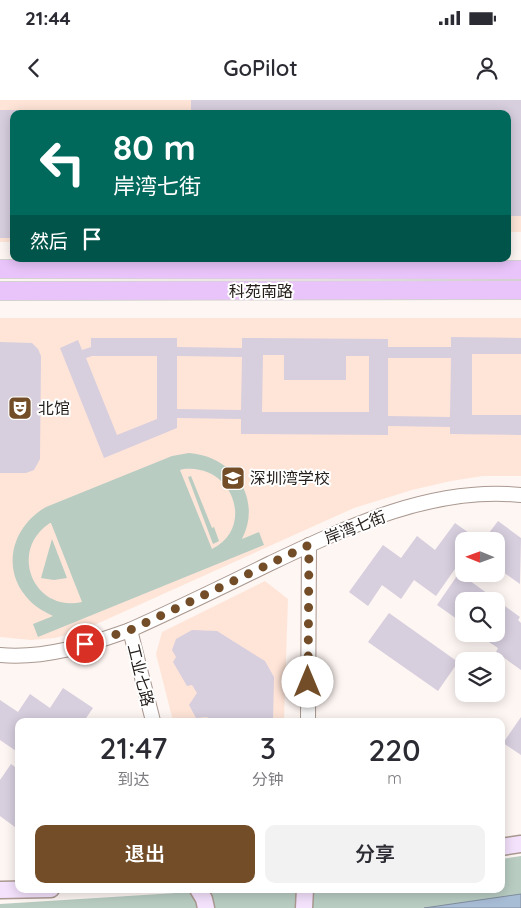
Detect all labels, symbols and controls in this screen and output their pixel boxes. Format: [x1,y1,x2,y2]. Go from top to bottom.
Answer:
text: 21:44 [25,6,71,30]
icon: back [20,54,48,82]
text: GoPilot [223,54,298,82]
icon: person [473,54,501,82]
text: 80 m [113,125,196,169]
icon: left [30,130,95,195]
text: 岸湾七街 [113,172,201,200]
icon: arrive [78,225,106,253]
text: 然后 [30,229,68,253]
street label: 科苑南路 [229,281,293,301]
theatre icon: 北馆 [7,395,33,421]
place label: 北馆 [38,398,70,418]
school or university icon: 深圳湾学校 [220,465,246,491]
place label: 深圳湾学校 [250,468,330,488]
street label: 岸湾七街 [322,506,388,548]
north arrow [455,532,505,582]
map controls [455,532,505,702]
button: search [455,592,505,642]
pin [64,623,106,665]
icon: arrive [71,630,99,658]
street label: 工业七路 [124,642,158,708]
button: layers [455,652,505,702]
position arrow [281,655,333,707]
text: 21:47 [99,729,167,767]
text: 3 [260,729,276,767]
text: 220 [368,731,421,769]
text: m [387,768,402,788]
text: 到达 [117,769,149,789]
text: 分钟 [252,769,284,789]
button: 退出 [35,825,255,883]
button: 分享 [265,825,485,883]

